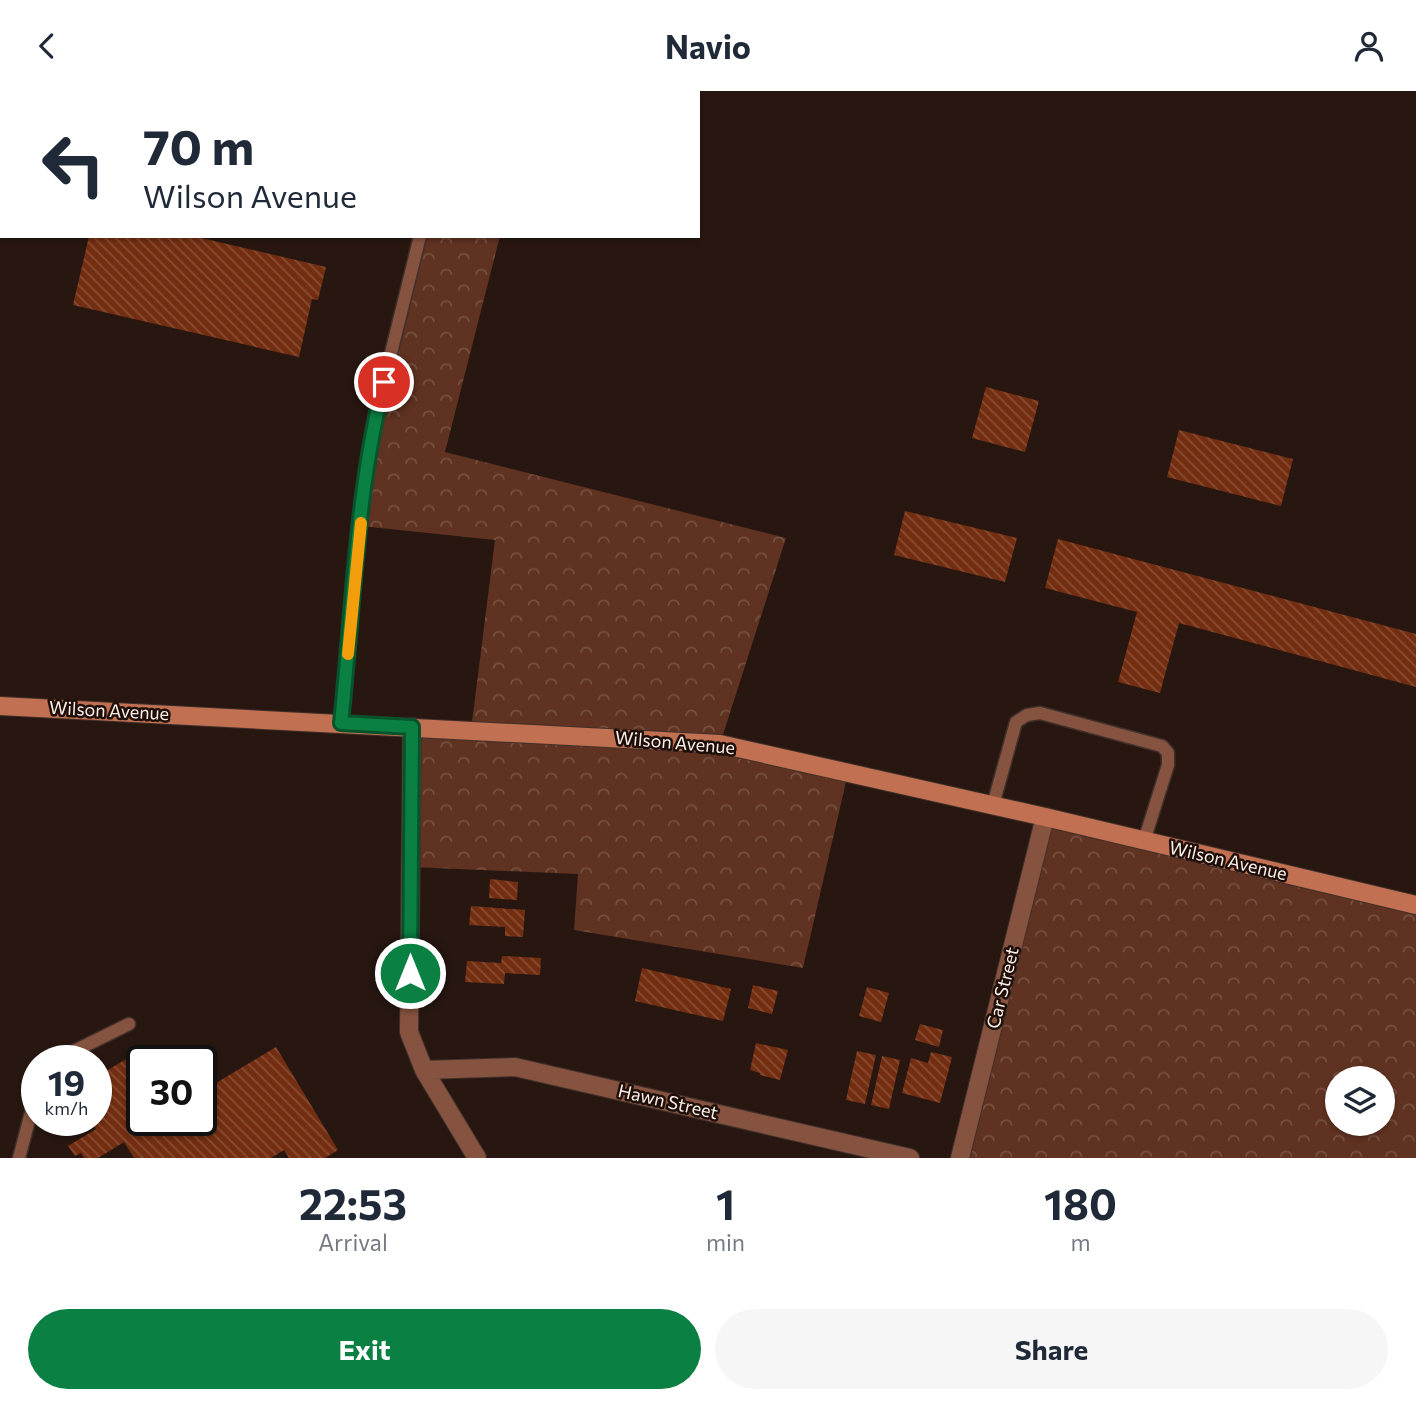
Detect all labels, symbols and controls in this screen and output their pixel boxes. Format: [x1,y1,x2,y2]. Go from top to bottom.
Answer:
text: Navio [665,26,751,66]
icon: back [28,27,66,65]
icon: person [1350,27,1388,65]
text: 70 m [143,115,254,175]
icon: left [28,119,119,210]
text: Wilson Avenue [143,175,357,215]
pin [354,352,414,412]
icon: arrive [365,363,403,401]
street label: Wilson Avenue [48,696,170,724]
street label: Wilson Avenue [614,726,736,758]
street label: Wilson Avenue [1167,836,1289,884]
position arrow [373,936,447,1010]
street label: Car Street [981,945,1023,1031]
speed limit sign: 30 [126,1045,217,1136]
text: 19 [48,1060,85,1103]
map controls [1325,1066,1395,1136]
button: layers [1325,1066,1395,1136]
street label: Hawn Street [616,1079,720,1123]
text: km/h [45,1097,88,1119]
text: 22:53 [299,1177,407,1229]
text: 1 [716,1177,735,1229]
text: 180 [1044,1177,1117,1229]
text: Arrival [318,1228,388,1256]
text: min [706,1228,745,1256]
text: m [1070,1228,1091,1256]
button: Exit [28,1309,701,1389]
button: Share [715,1309,1388,1389]

